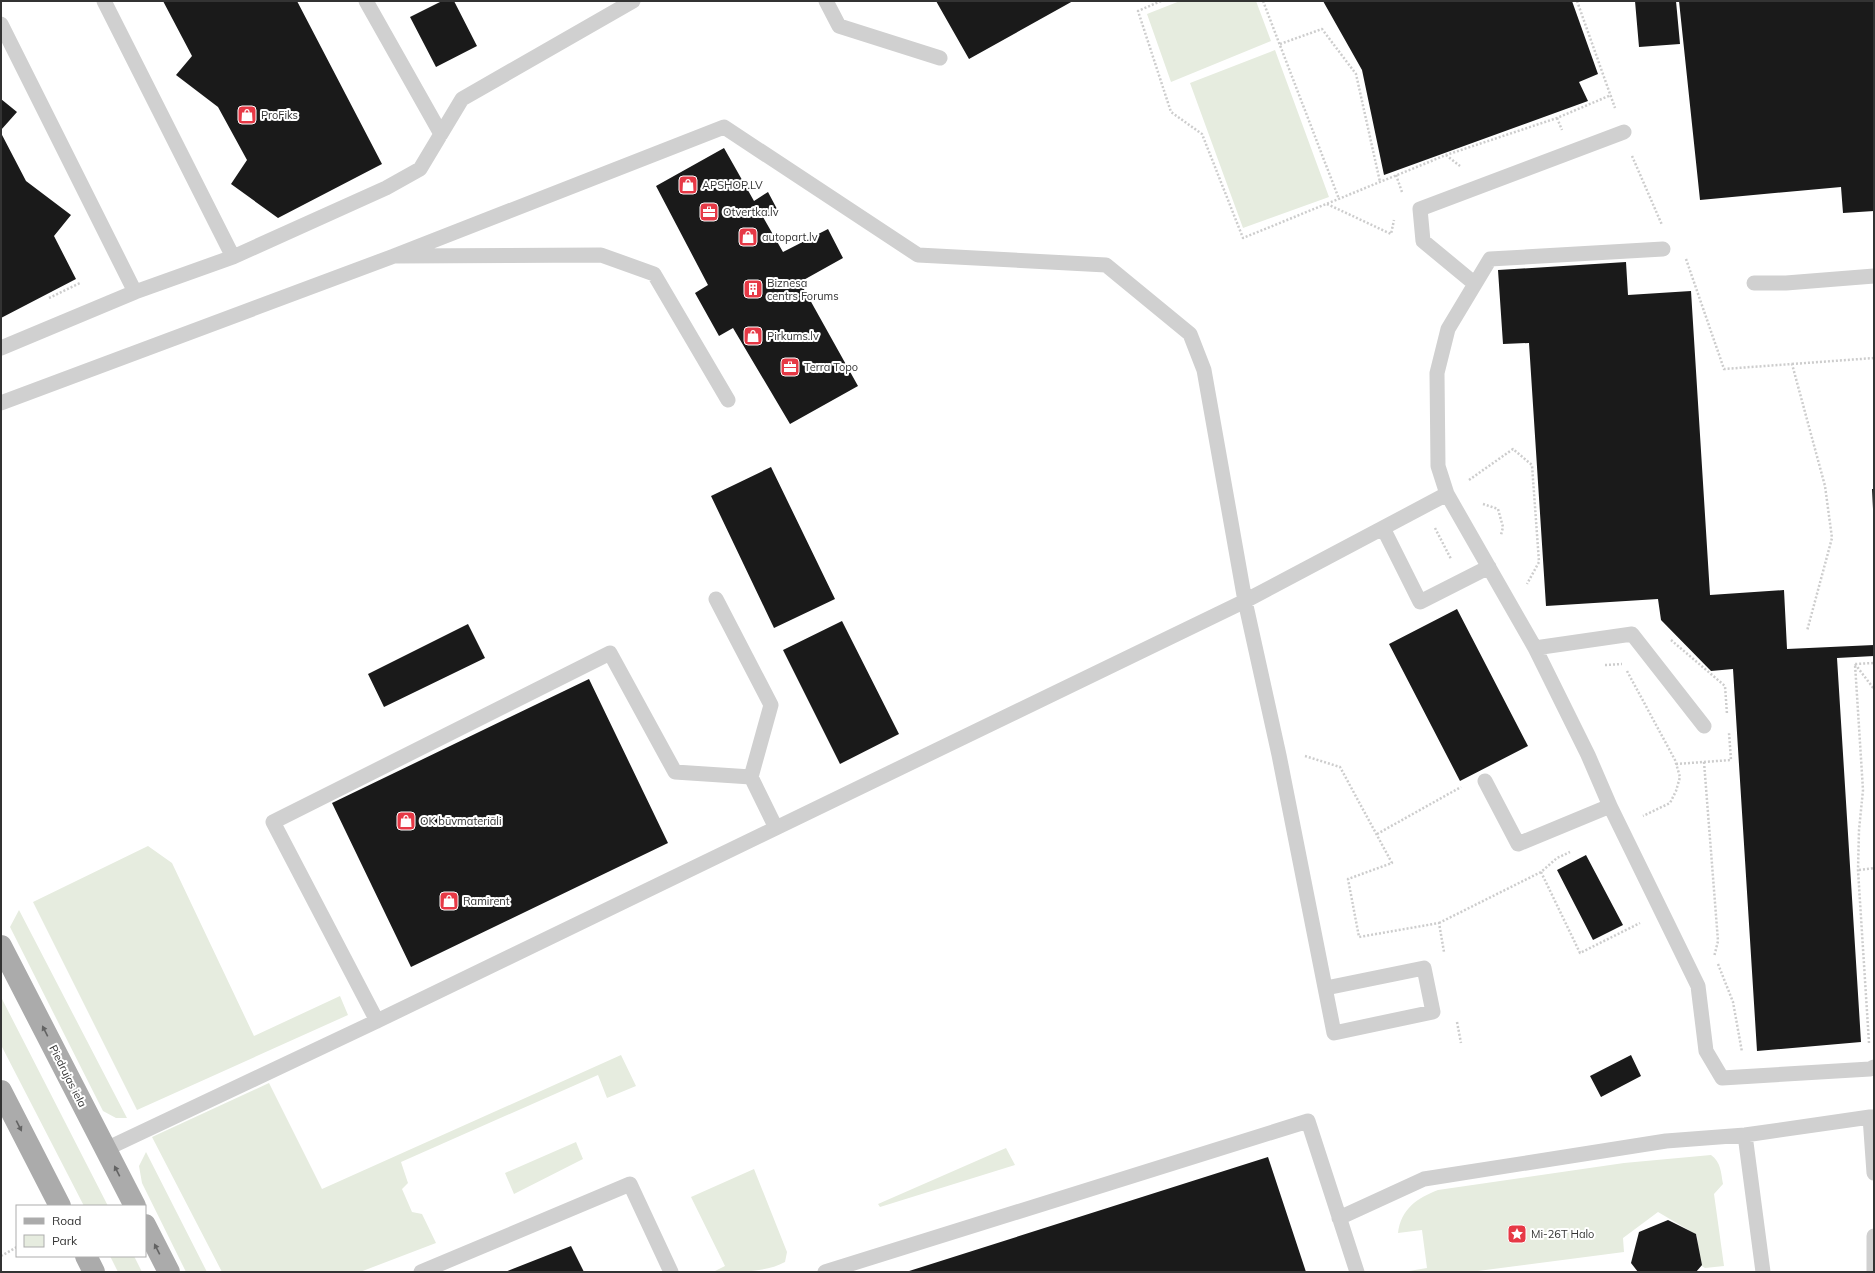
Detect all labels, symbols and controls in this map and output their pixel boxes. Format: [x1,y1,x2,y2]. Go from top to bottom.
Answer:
shop icon: ProFiks [236,104,258,126]
place label: ProFiks [261,108,298,122]
shop icon: APSHOP.LV [677,174,699,196]
place label: APSHOP.LV [702,178,763,192]
office icon: Otvertka.lv [698,201,720,223]
place label: Otvertka.lv [723,205,779,219]
shop icon: autopart.lv [737,226,759,248]
place label: autopart.lv [762,230,818,244]
place label: Biznesa centrs Forums [767,276,839,303]
building icon: Biznesa centrs Forums [742,278,764,300]
shop icon: Pirkums.lv [742,325,764,347]
place label: Pirkums.lv [767,329,819,343]
office icon: Terra Topo [779,356,801,378]
place label: Terra Topo [804,360,858,374]
shop icon: OK būvmateriāli [395,810,417,832]
place label: OK būvmateriāli [420,814,502,828]
shop icon: Ramirent [438,890,460,912]
place label: Ramirent [463,894,510,908]
one-way arrow [42,1025,48,1037]
street label: Piedrujas iela [46,1042,90,1110]
one-way arrow [16,1120,22,1132]
one-way arrow [114,1166,121,1177]
legend [16,1205,146,1257]
text: Road [52,1213,81,1228]
place icon: Mi-26T Halo [1506,1223,1528,1245]
place label: Mi-26T Halo [1531,1227,1594,1241]
text: Park [52,1233,78,1248]
one-way arrow [154,1243,160,1254]

